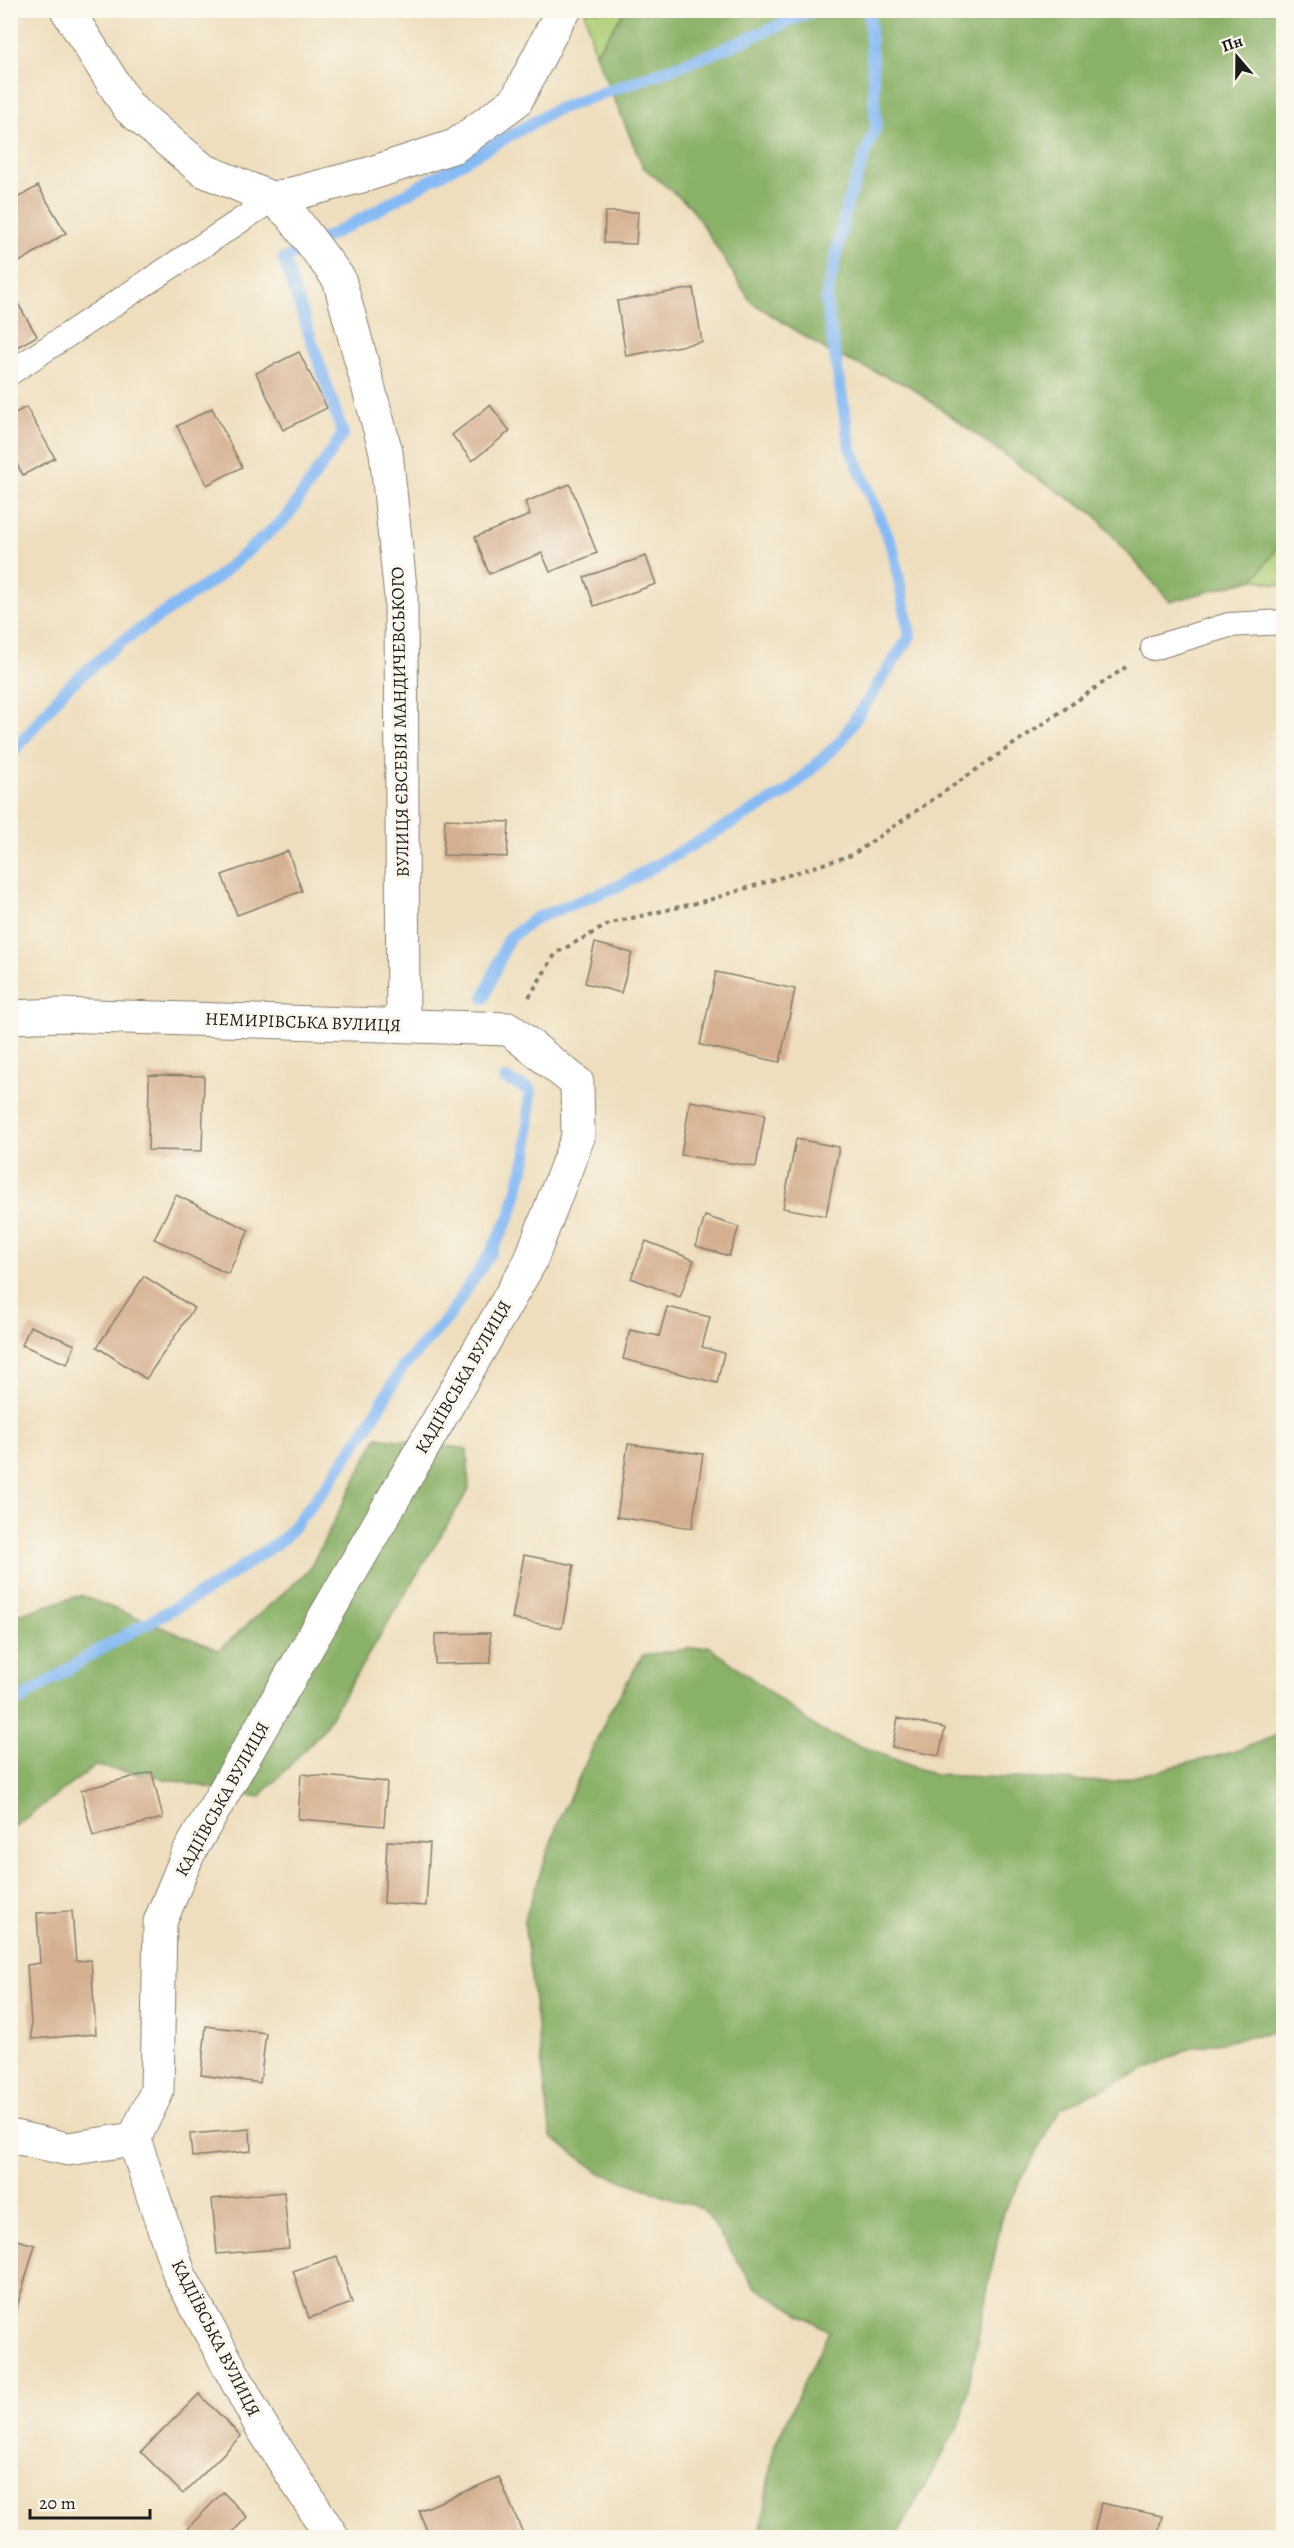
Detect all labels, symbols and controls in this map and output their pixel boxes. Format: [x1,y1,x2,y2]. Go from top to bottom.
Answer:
north arrow [1207,27,1267,87]
text: Пн [1219,30,1246,58]
street label: ВУЛИЦЯ ЄВСЕВІЯ МАНДИЧЕВСЬКОГО [385,566,415,878]
street label: НЕМИРІВСЬКА ВУЛИЦЯ [205,1007,401,1037]
street label: КАДІЇВСЬКА ВУЛИЦЯ [409,1296,517,1458]
street label: КАДІЇВСЬКА ВУЛИЦЯ [169,1717,275,1881]
street label: КАДІЇВСЬКА ВУЛИЦЯ [166,2255,266,2421]
scale bar [30,2482,150,2520]
text: 20 m [39,2491,76,2515]

